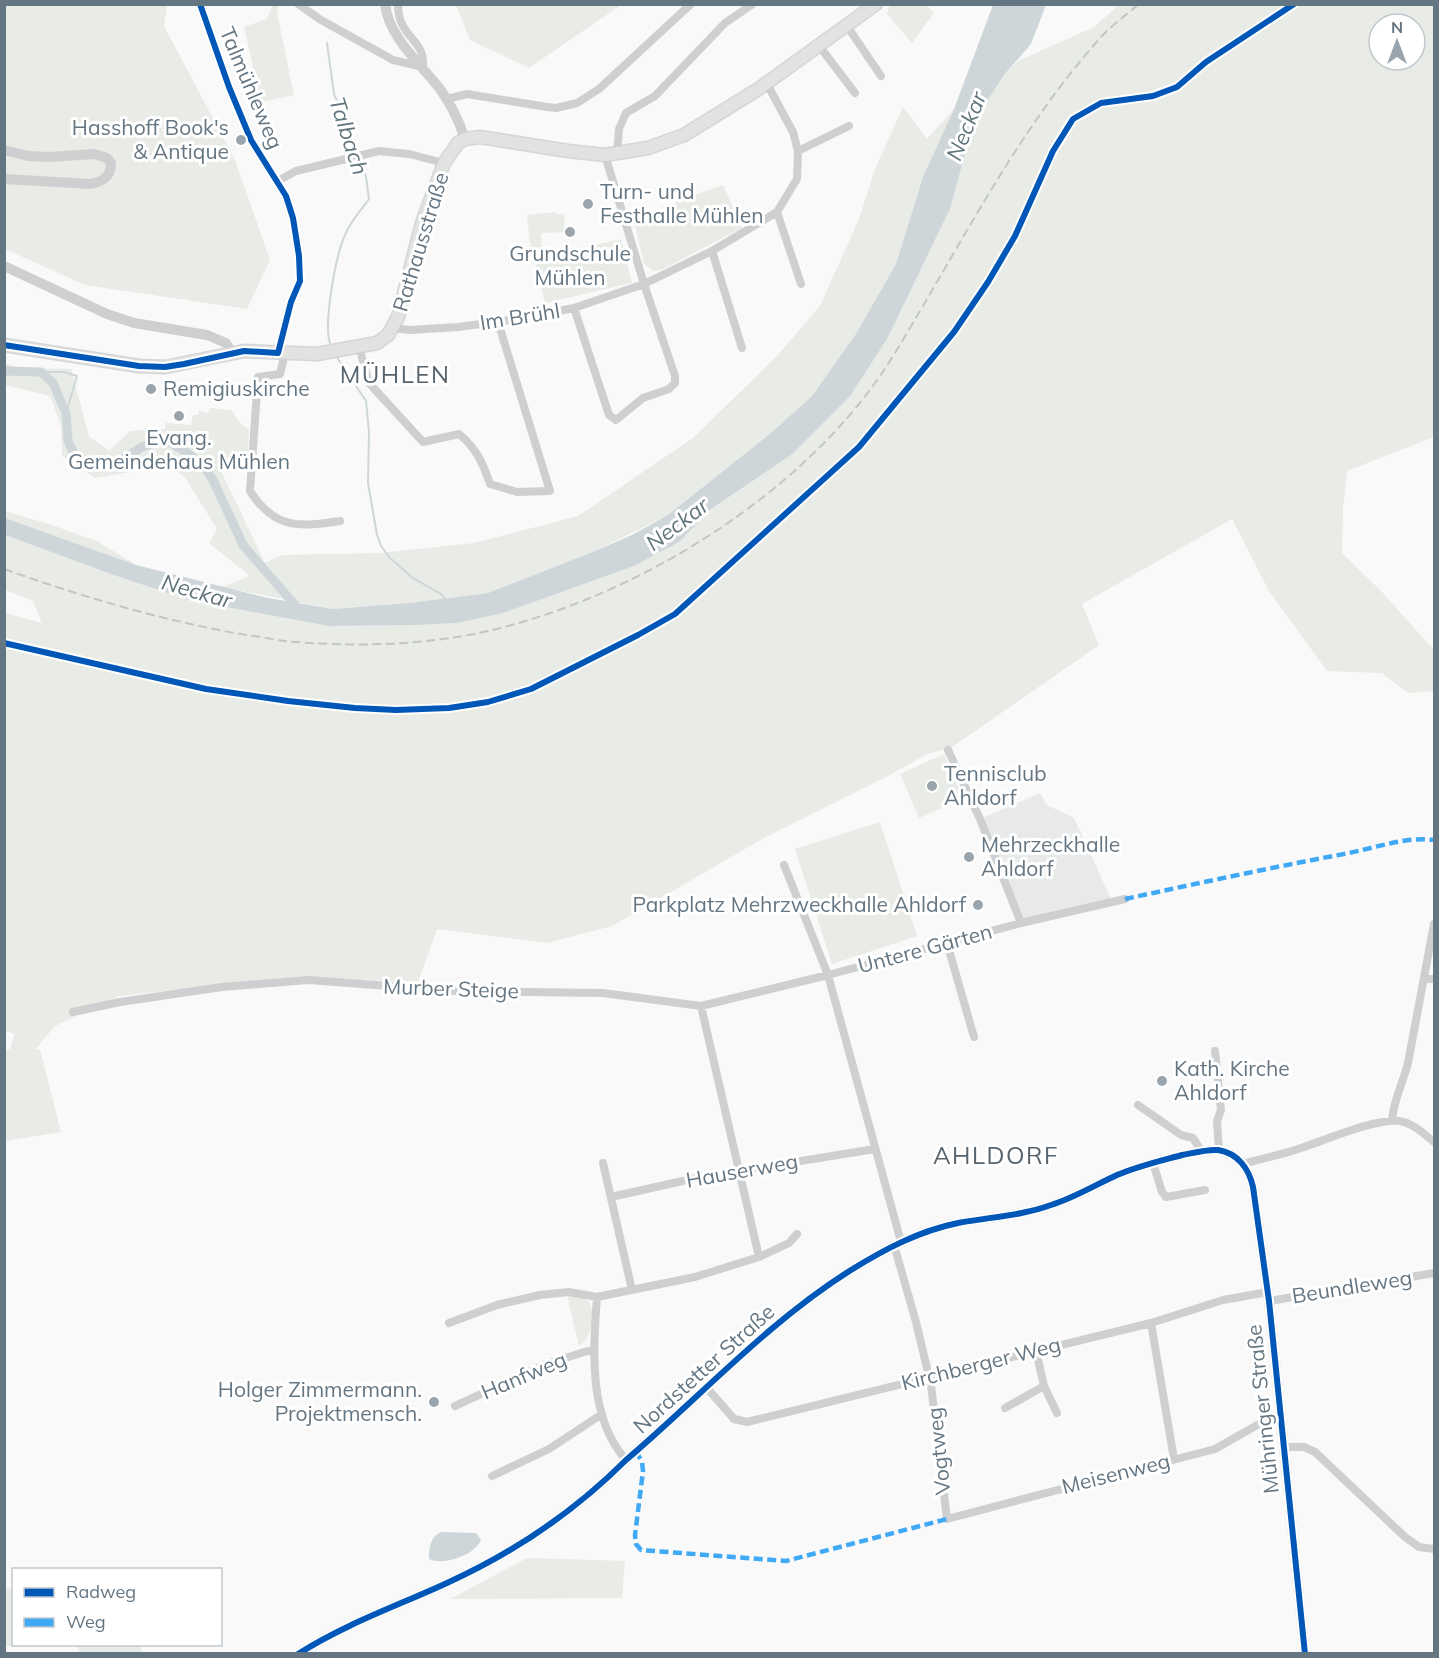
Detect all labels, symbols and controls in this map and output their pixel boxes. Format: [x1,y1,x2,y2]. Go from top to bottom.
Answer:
north arrow [1367,12,1427,72]
text: N [1391,17,1403,37]
street label: Talmühleweg [215,23,289,153]
water label: Neckar [940,87,993,164]
water label: Talbach [323,94,375,178]
place label: Hasshoff Book's & Antique [72,114,229,164]
marker: Hasshoff Book's & Antique [234,133,248,147]
street label: Rathausstraße [387,169,454,315]
place label: Turn- und Festhalle Mühlen [600,178,763,228]
marker: Turn- und Festhalle Mühlen [581,197,595,211]
marker: Grundschule Mühlen [563,225,577,239]
place label: Grundschule Mühlen [509,240,631,290]
street label: Im Brühl [478,297,562,335]
district label: MÜHLEN [340,359,450,389]
place label: Remigiuskirche [163,375,310,401]
marker: Remigiuskirche [144,382,158,396]
marker: Evang. Gemeindehaus Mühlen [172,409,186,423]
place label: Evang. Gemeindehaus Mühlen [68,424,290,474]
water label: Neckar [640,491,715,557]
water label: Neckar [159,568,236,615]
place label: Tennisclub Ahldorf [944,760,1047,810]
marker: Tennisclub Ahldorf [925,779,939,793]
place label: Mehrzeckhalle Ahldorf [981,831,1120,881]
marker: Mehrzeckhalle Ahldorf [962,850,976,864]
place label: Parkplatz Mehrzweckhalle Ahldorf [633,891,967,917]
marker: Parkplatz Mehrzweckhalle Ahldorf [971,898,985,912]
street label: Untere Gärten [855,918,995,978]
street label: Murber Steige [383,973,519,1003]
place label: Kath. Kirche Ahldorf [1174,1055,1290,1105]
marker: Kath. Kirche Ahldorf [1155,1074,1169,1088]
district label: AHLDORF [933,1140,1059,1170]
street label: Hauserweg [684,1147,800,1193]
street label: Beundleweg [1290,1264,1414,1308]
street label: Nordstetter Straße [627,1298,779,1438]
street label: Mühringer Straße [1240,1323,1284,1495]
street label: Kirchberger Weg [898,1331,1063,1395]
street label: Hanfweg [477,1346,570,1405]
place label: Holger Zimmermann. Projektmensch. [218,1376,422,1426]
marker: Holger Zimmermann. Projektmensch. [427,1395,441,1409]
street label: Vogtweg [920,1406,956,1496]
street label: Meisenweg [1059,1447,1173,1499]
legend [12,1568,222,1646]
text: Radweg [66,1580,136,1603]
text: Weg [66,1610,106,1633]

